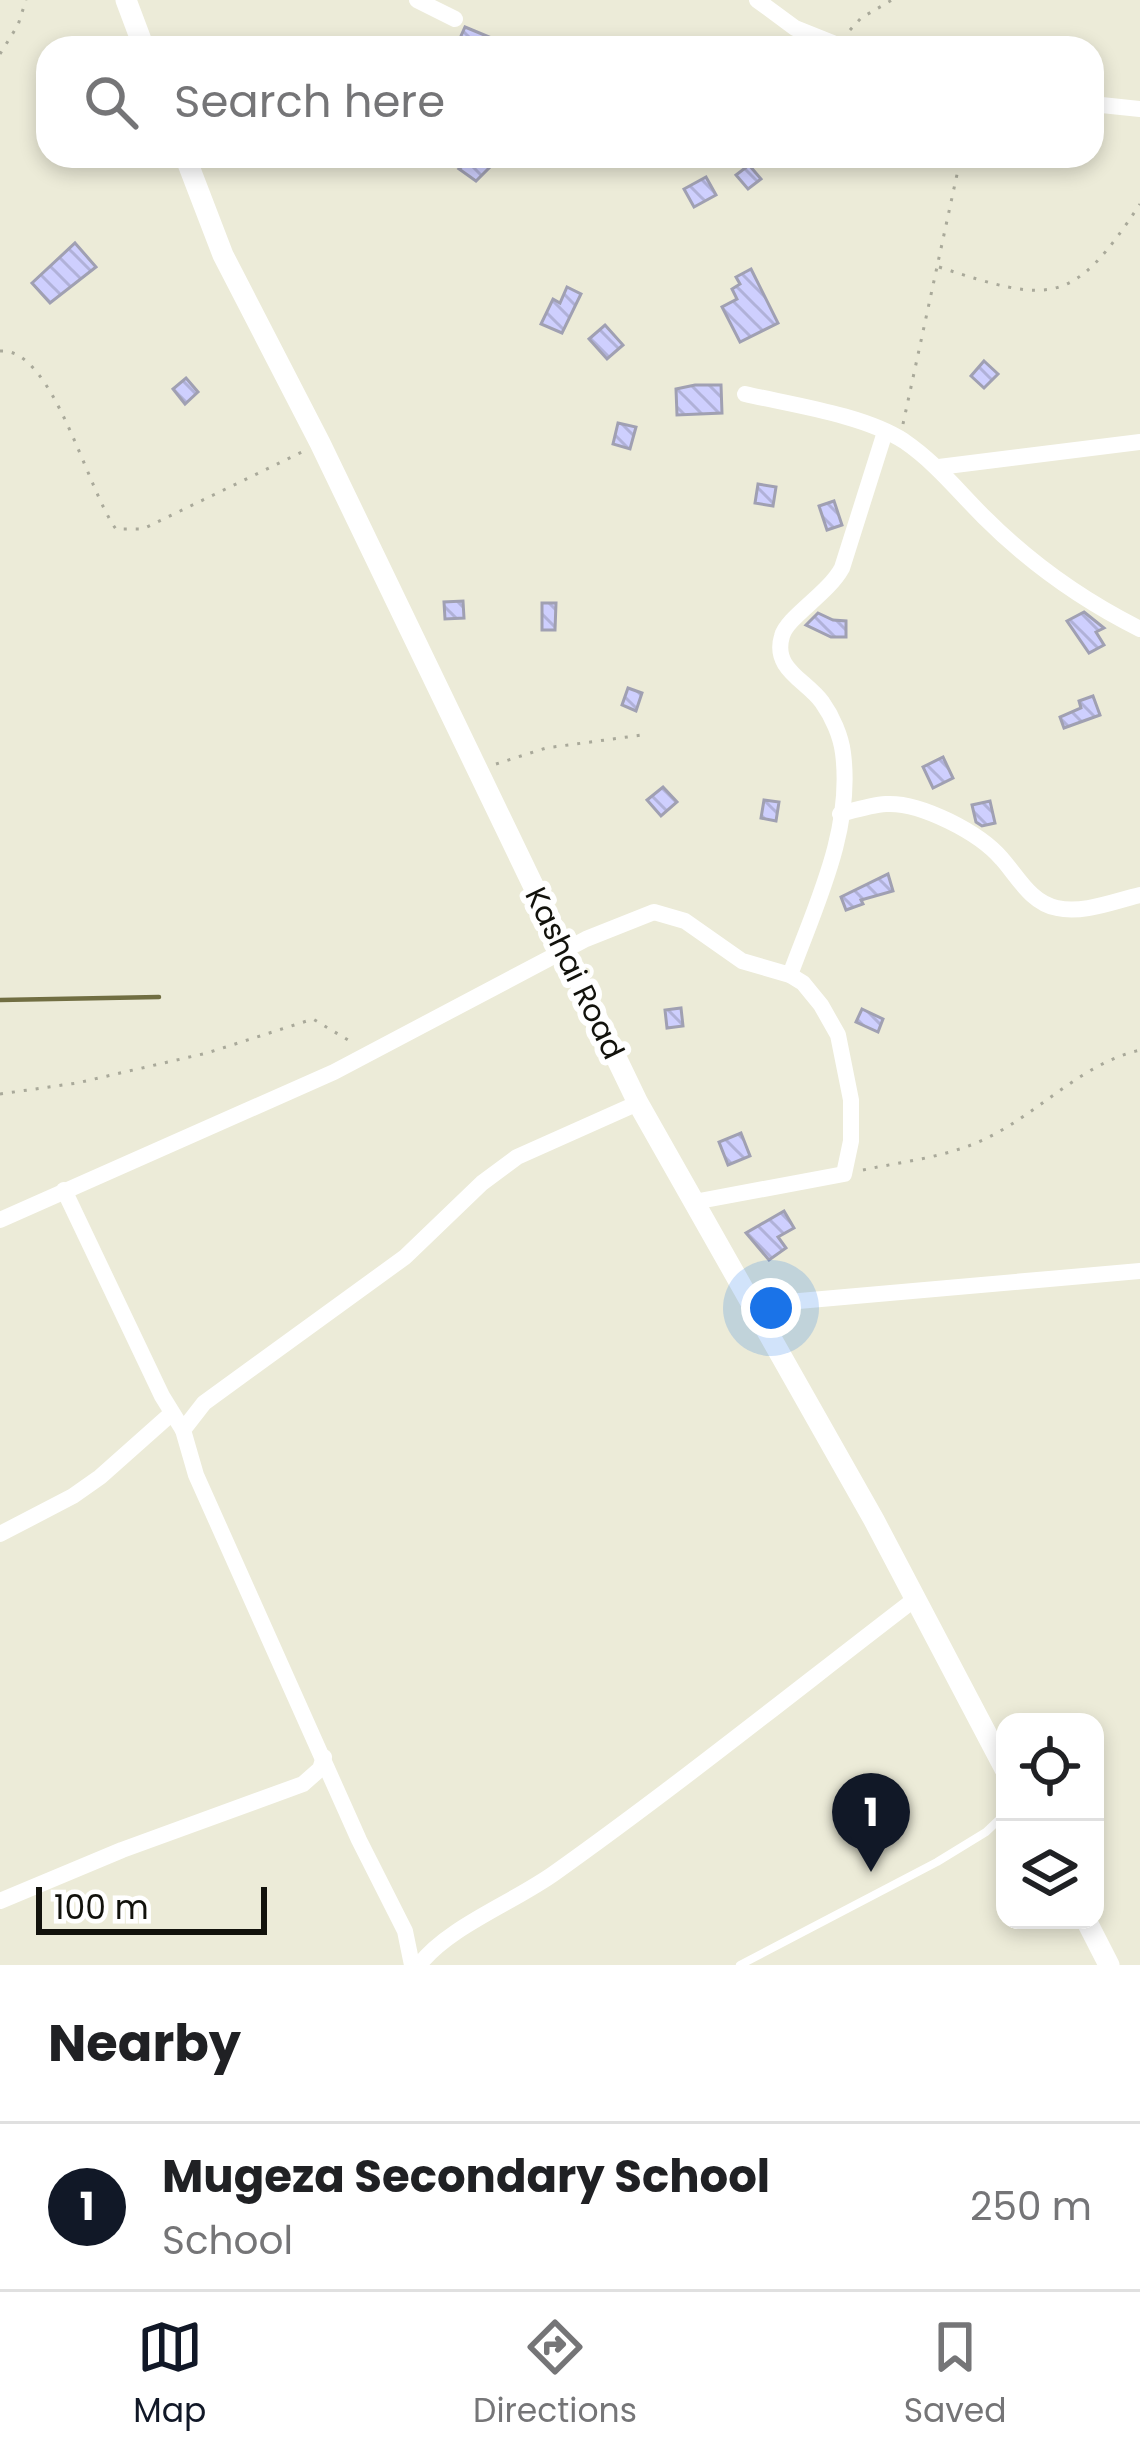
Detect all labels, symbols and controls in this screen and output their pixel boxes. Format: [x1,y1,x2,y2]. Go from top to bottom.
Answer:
search box [36,36,1104,168]
icon: search [78,69,144,135]
text: Search here [174,70,445,133]
street label: Kashai Road [515,880,635,1066]
your location [741,1278,801,1338]
map controls [996,1713,1104,1929]
button: locate [996,1713,1104,1821]
pin: 1 [832,1773,910,1872]
button: layers [996,1821,1104,1929]
scale bar [36,1881,267,1934]
text: 100 m [54,1884,149,1931]
text: Nearby [48,2007,241,2079]
text: Mugeza Secondary School [162,2145,770,2208]
text: 1 [80,2179,94,2234]
text: 250 m [970,2179,1092,2234]
text: School [162,2213,293,2268]
tab: Map [133,2314,206,2436]
tab: Directions [473,2314,637,2436]
tab: Saved [904,2314,1007,2436]

